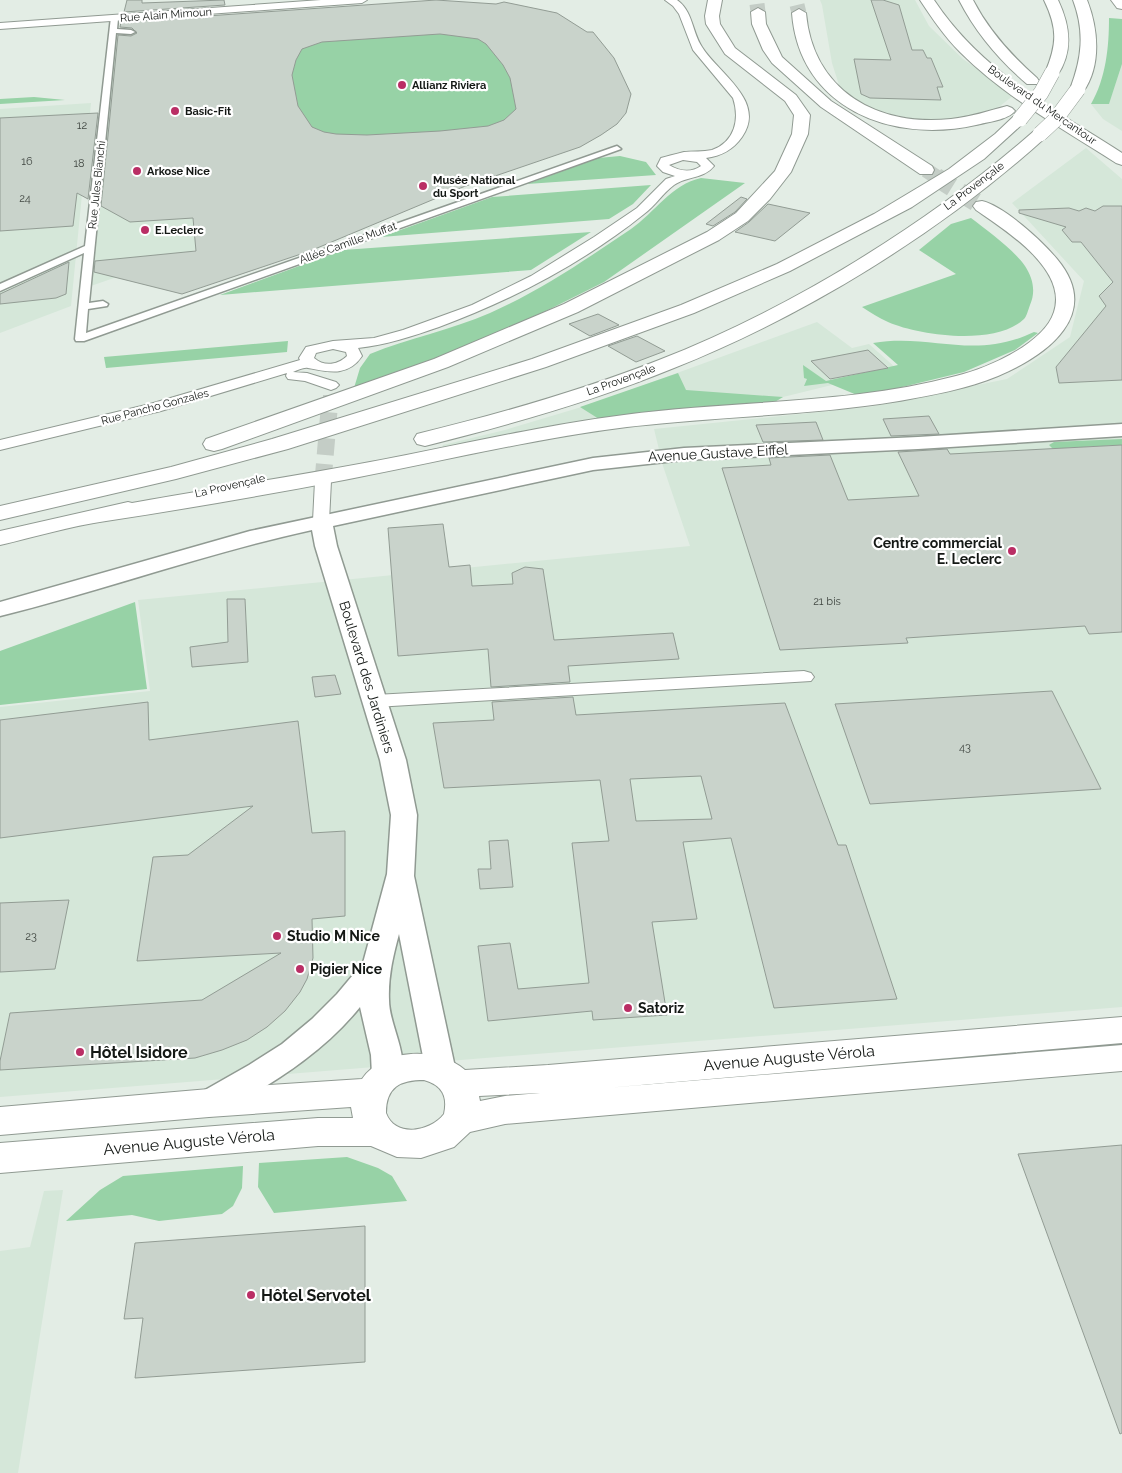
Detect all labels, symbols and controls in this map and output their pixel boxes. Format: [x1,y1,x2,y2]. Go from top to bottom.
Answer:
street label: Rue Alain Mimoun [120,5,212,25]
street label: Boulevard du Mercantour [985,63,1099,148]
marker: Allianz Riviera [396,79,408,91]
place label: Allianz Riviera [412,79,486,92]
marker: Basic-Fit [169,105,181,117]
place label: Basic-Fit [185,105,232,118]
house number: 12 [77,119,87,132]
street label: Rue Jules Bianchi [86,140,108,230]
house number: 16 [21,155,33,168]
house number: 18 [73,157,85,170]
street label: La Provençale [941,159,1007,213]
marker: Arkose Nice [131,165,143,177]
place label: Arkose Nice [147,165,210,178]
place label: Musée National du Sport [433,174,516,200]
marker: Musée National du Sport [417,180,429,192]
house number: 24 [19,192,31,205]
street label: Allée Camille Muffat [298,219,399,267]
marker: E.Leclerc [139,224,151,236]
place label: E.Leclerc [155,224,204,237]
street label: La Provençale [585,361,658,398]
street label: Rue Pancho Gonzales [100,386,210,428]
street label: Avenue Gustave Eiffel [647,441,789,465]
street label: La Provençale [193,471,267,500]
place label: Centre commercial E. Leclerc [873,535,1003,567]
marker: Centre commercial E. Leclerc [1006,545,1018,557]
house number: 21 bis [813,595,841,608]
street label: Boulevard des Jardiniers [336,599,398,755]
house number: 43 [959,741,971,754]
place label: Studio M Nice [287,928,380,944]
house number: 23 [25,930,37,943]
marker: Studio M Nice [271,930,283,942]
place label: Pigier Nice [310,961,383,977]
marker: Pigier Nice [294,963,306,975]
place label: Satoriz [638,1000,684,1016]
marker: Satoriz [622,1002,634,1014]
street label: Avenue Auguste Vérola [702,1041,876,1075]
place label: Hôtel Isidore [90,1043,188,1062]
marker: Hôtel Isidore [74,1046,86,1058]
street label: Avenue Auguste Vérola [102,1125,276,1159]
place label: Hôtel Servotel [261,1286,372,1305]
marker: Hôtel Servotel [245,1289,257,1301]

